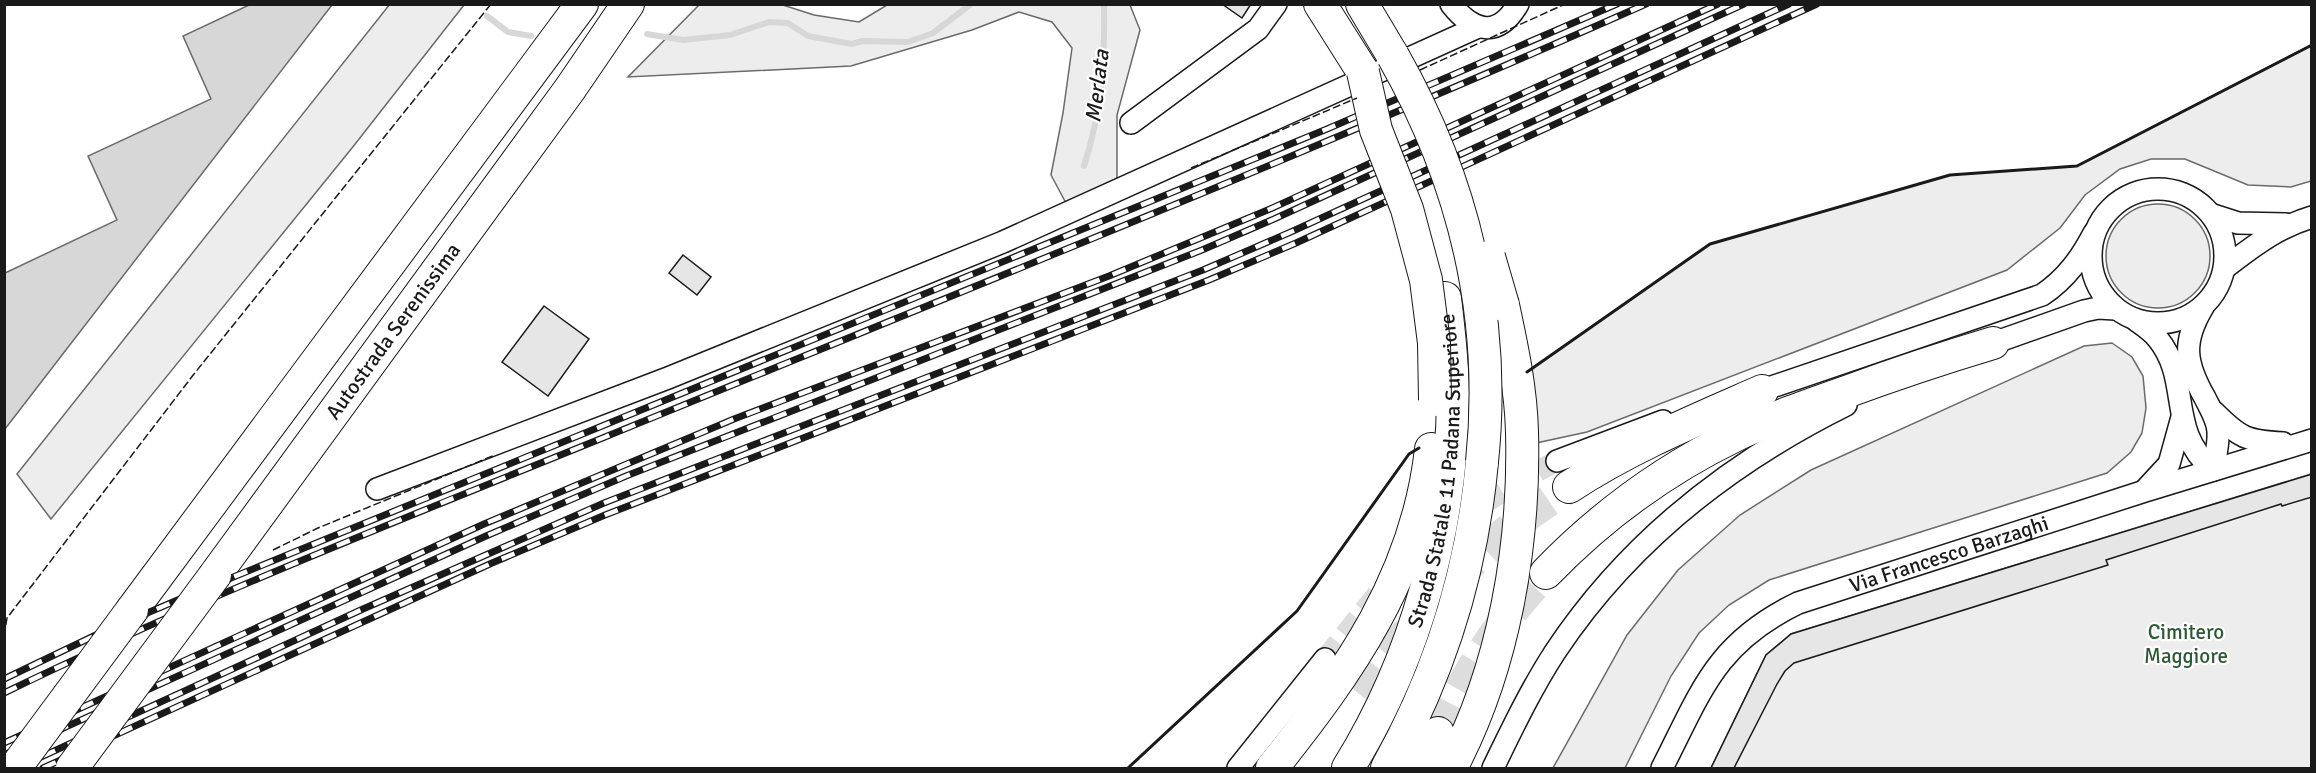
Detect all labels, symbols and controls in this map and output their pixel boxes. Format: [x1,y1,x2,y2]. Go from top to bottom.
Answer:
water label: Merlata [1079,47,1115,124]
street label: Autostrada Serenissima [320,238,466,424]
street label: Strada Statale 11 Padana Superiore [1402,312,1466,631]
street label: Via Francesco Barzaghi [1846,510,2052,599]
park label: Cimitero Maggiore [2144,619,2228,669]

